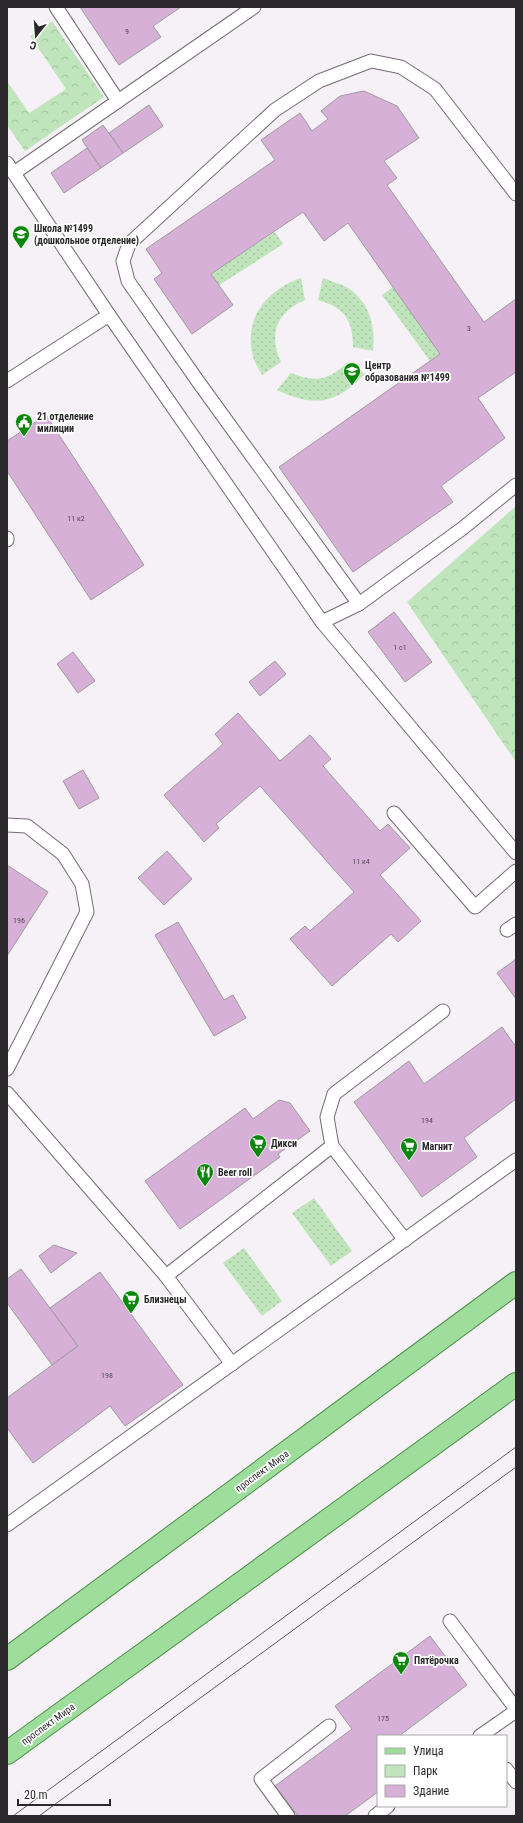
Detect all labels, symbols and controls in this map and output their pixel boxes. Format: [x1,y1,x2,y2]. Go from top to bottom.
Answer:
north arrow [16,16,56,56]
house number: 9 [125,27,129,36]
text: С [28,38,38,52]
place label: Школа №1499 (дошкольное отделение) [34,223,139,247]
school or university icon: Школа №1499 (дошкольное отделение) [11,224,31,249]
house number: 3 [467,324,471,333]
place label: Центр образования №1499 [365,360,450,383]
school or university icon: Центр образования №1499 [342,361,362,386]
place label: 21 отделение милиции [37,411,94,434]
public building icon: 21 отделение милиции [14,412,34,437]
house number: 11 к2 [67,514,85,523]
house number: 1 с1 [393,643,407,652]
house number: 11 к4 [352,857,370,866]
house number: 196 [13,916,25,925]
house number: 194 [421,1116,433,1125]
supermarket icon: Дикси [248,1133,268,1158]
supermarket icon: Магнит [399,1136,419,1161]
place label: Дикси [271,1138,297,1149]
place label: Магнит [422,1141,453,1152]
restaurant icon: Beer roll [195,1162,215,1187]
place label: Beer roll [218,1167,252,1178]
supermarket icon: Близнецы [121,1289,141,1314]
place label: Близнецы [144,1294,187,1305]
house number: 198 [101,1371,113,1380]
street label: проспект Мира [233,1448,291,1494]
supermarket icon: Пятёрочка [391,1650,411,1675]
place label: Пятёрочка [414,1655,459,1666]
street label: проспект Мира [19,1701,77,1747]
house number: 175 [377,1714,389,1723]
legend [377,1735,507,1807]
text: Улица [413,1744,444,1758]
text: Парк [413,1764,438,1778]
scale bar [18,1781,110,1807]
text: Здание [413,1784,450,1798]
text: 20 m [24,1788,48,1802]

